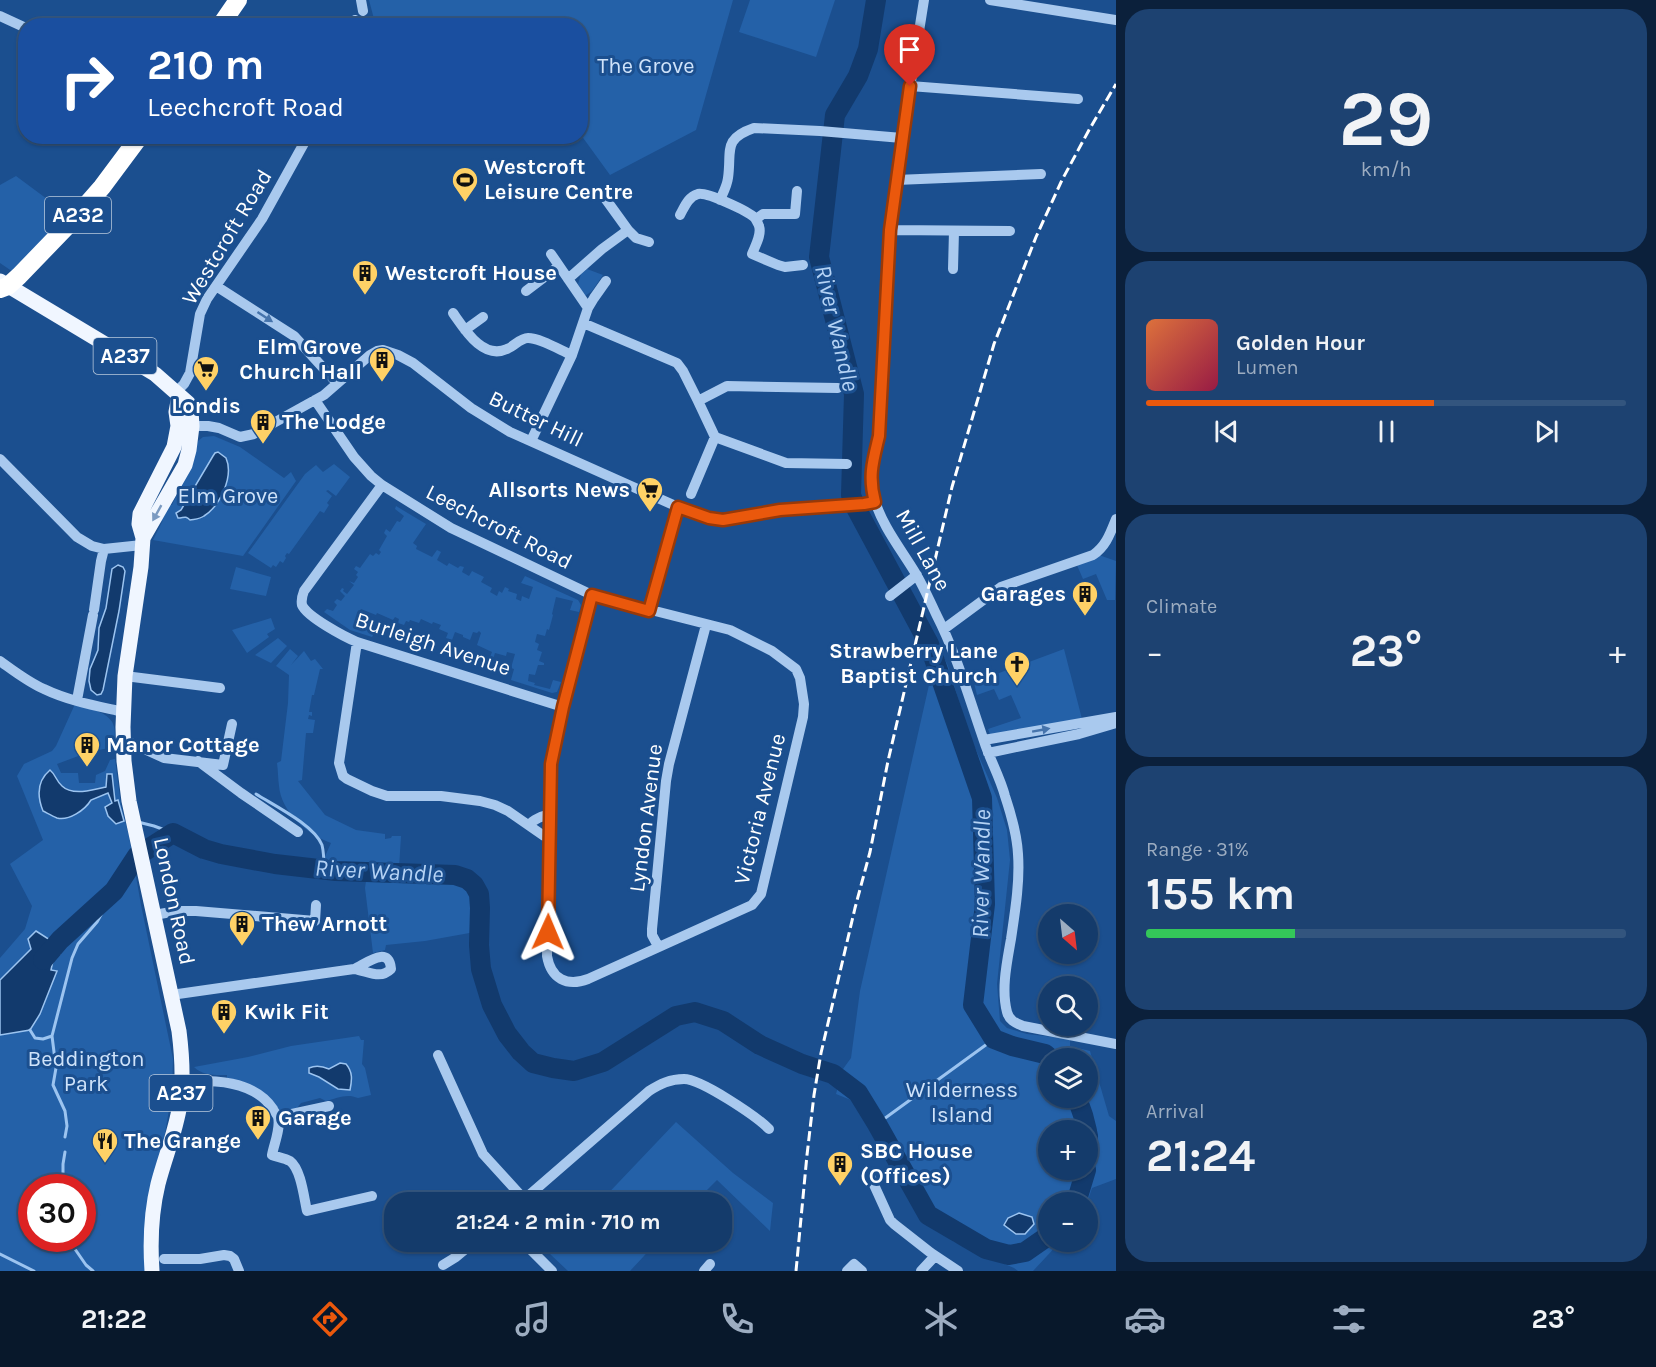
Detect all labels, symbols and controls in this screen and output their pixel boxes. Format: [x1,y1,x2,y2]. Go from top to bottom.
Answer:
pin [884,24,935,86]
icon: arrive [893,33,926,66]
text: 210 m [147,40,264,90]
icon: right [48,42,126,120]
park label: The Grove [597,53,695,79]
text: 29 [1339,73,1433,165]
text: Leechcroft Road [147,91,344,123]
place label: Westcroft Leisure Centre [484,154,633,205]
text: km/h [1361,158,1411,181]
street label: Westcroft Road [176,165,278,309]
sports icon: Westcroft Leisure Centre [450,165,480,203]
road number: A232 [45,197,111,233]
building icon: Westcroft House [350,258,380,296]
place label: Westcroft House [385,260,557,286]
water label: River Wandle [809,262,865,394]
one-way arrow [257,312,273,323]
text: Golden Hour [1236,330,1365,356]
place label: Elm Grove Church Hall [239,334,362,385]
road number: A237 [94,338,156,374]
building icon: Elm Grove Church Hall [367,345,397,383]
supermarket icon: Londis [191,354,221,392]
text: Lumen [1236,356,1299,379]
street label: Butter Hill [485,385,587,453]
place label: Londis [171,393,241,419]
building icon: The Lodge [248,407,278,445]
place label: The Lodge [282,409,386,435]
icon: previous [1210,415,1243,448]
icon: pause [1370,415,1403,448]
icon: next [1530,415,1563,448]
supermarket icon: Allsorts News [635,475,665,513]
place label: Allsorts News [489,477,630,503]
street label: Leechcroft Road [422,479,576,575]
park label: Elm Grove [178,483,278,509]
street label: Mill Lane [890,504,956,596]
one-way arrow [152,505,163,521]
building icon: Garages [1070,579,1100,617]
place label: Garages [981,581,1066,607]
text: Climate [1146,595,1217,618]
street label: Burleigh Avenue [352,607,514,681]
text: 23° [1350,625,1422,677]
text: − [1146,633,1163,671]
text: + [1609,633,1626,671]
place label: Strawberry Lane Baptist Church [829,638,998,689]
church icon: Strawberry Lane Baptist Church [1002,649,1032,687]
one-way arrow [1032,725,1051,734]
building icon: Manor Cottage [72,730,102,768]
street label: Victoria Avenue [729,731,791,887]
place label: Manor Cottage [106,732,260,758]
street label: Lyndon Avenue [624,742,668,894]
water label: River Wandle [966,809,996,939]
street label: London Road [148,835,200,967]
text: Range · 31% [1146,838,1249,861]
water label: River Wandle [314,854,444,888]
text: 155 km [1146,868,1295,920]
position arrow [516,900,580,964]
north arrow [1038,904,1098,964]
map controls [1038,904,1098,1252]
building icon: Thew Arnott [227,909,257,947]
place label: Thew Arnott [262,911,388,937]
button: search [1038,976,1098,1036]
building icon: Kwik Fit [209,997,239,1035]
place label: Kwik Fit [244,999,329,1025]
park label: Beddington Park [28,1046,144,1097]
button: layers [1038,1048,1098,1108]
road number: A237 [150,1075,213,1111]
park label: Wilderness Island [906,1077,1018,1128]
text: Arrival [1146,1100,1205,1123]
building icon: Garage [243,1103,273,1141]
place label: Garage [278,1105,352,1131]
button: + [1038,1120,1098,1180]
restaurant icon: The Grange [90,1126,120,1164]
place label: The Grange [124,1128,241,1154]
text: 21:24 [1146,1130,1255,1182]
place label: SBC House (Offices) [860,1138,973,1189]
building icon: SBC House (Offices) [825,1149,855,1187]
speed limit sign: 30 [18,1174,96,1252]
button: − [1038,1192,1098,1252]
text: 21:24 · 2 min · 710 m [455,1209,661,1235]
icon: directions [309,1298,351,1340]
icon: music [512,1298,554,1340]
icon: phone [716,1298,758,1340]
icon: climate [920,1298,962,1340]
icon: car [1124,1298,1166,1340]
icon: filters [1328,1298,1370,1340]
text: 21:22 [81,1303,147,1335]
text: 23° [1531,1303,1575,1335]

